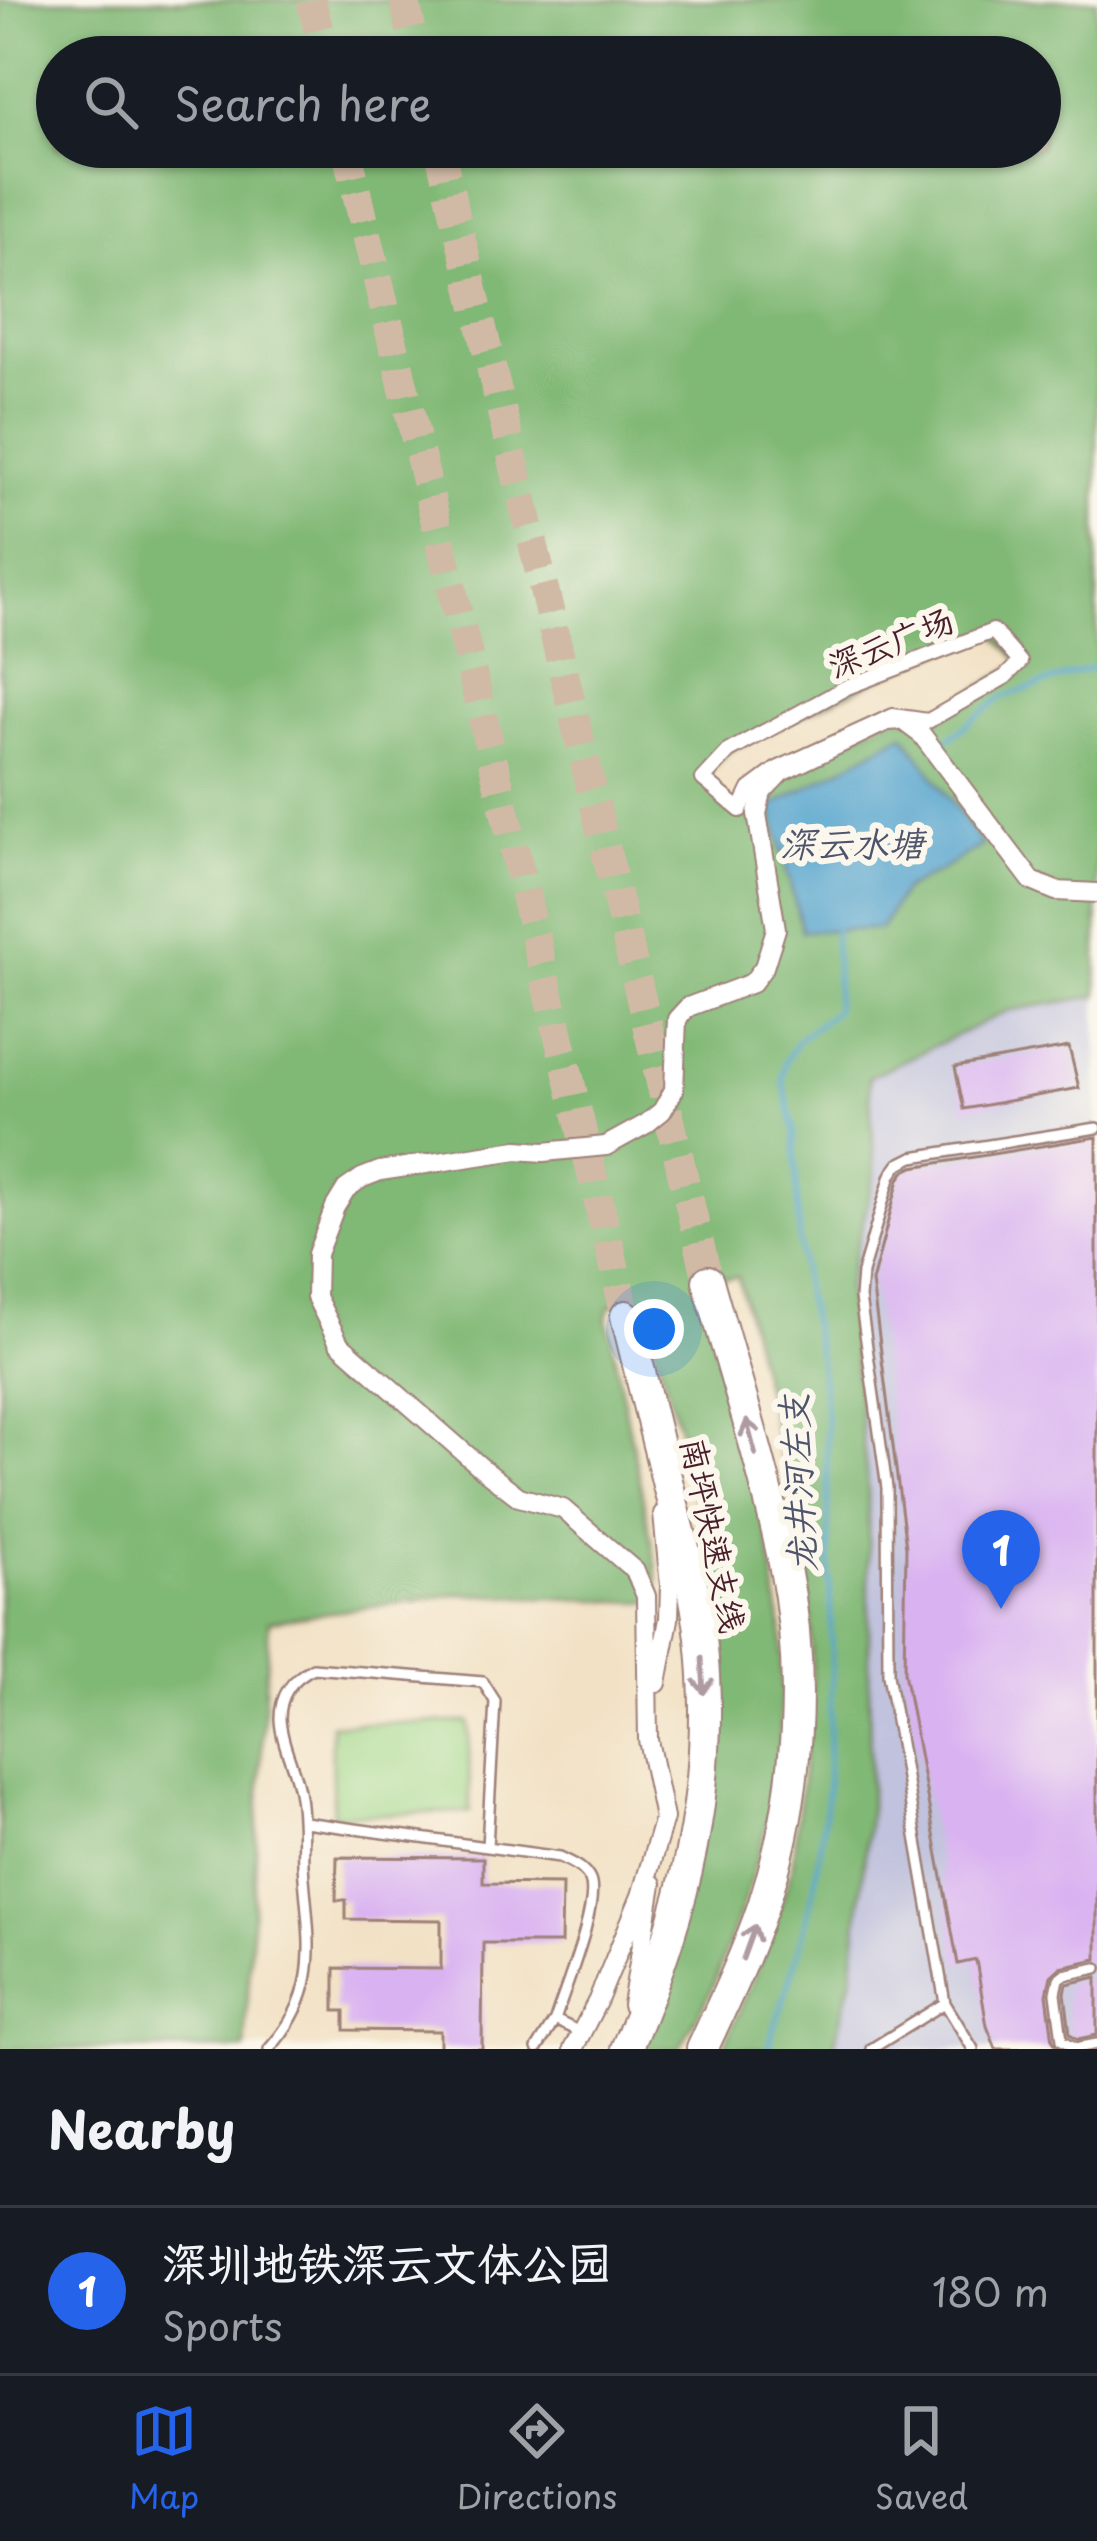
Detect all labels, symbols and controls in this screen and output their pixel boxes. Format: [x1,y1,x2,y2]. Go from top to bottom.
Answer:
search box [36,36,1061,168]
text: Search here [174,68,431,136]
icon: search [78,69,144,135]
street label: 深云广场 [820,593,961,689]
water label: 深云水塘 [780,815,928,869]
your location [624,1299,684,1359]
water label: 龙井河左支 [764,1392,828,1574]
one-way arrow [739,1419,761,1457]
street label: 南坪快速支线 [670,1433,760,1637]
pin: 1 [962,1510,1040,1609]
one-way arrow [692,1656,715,1695]
one-way arrow [740,1925,762,1962]
text: Nearby [48,2089,235,2166]
text: 深圳地铁深云文体公园 [162,2227,612,2295]
text: 1 [78,2261,96,2320]
text: 180 m [932,2261,1049,2320]
text: Sports [162,2295,282,2354]
tab: Map [129,2398,199,2520]
tab: Directions [457,2398,617,2520]
tab: Saved [875,2398,968,2520]

